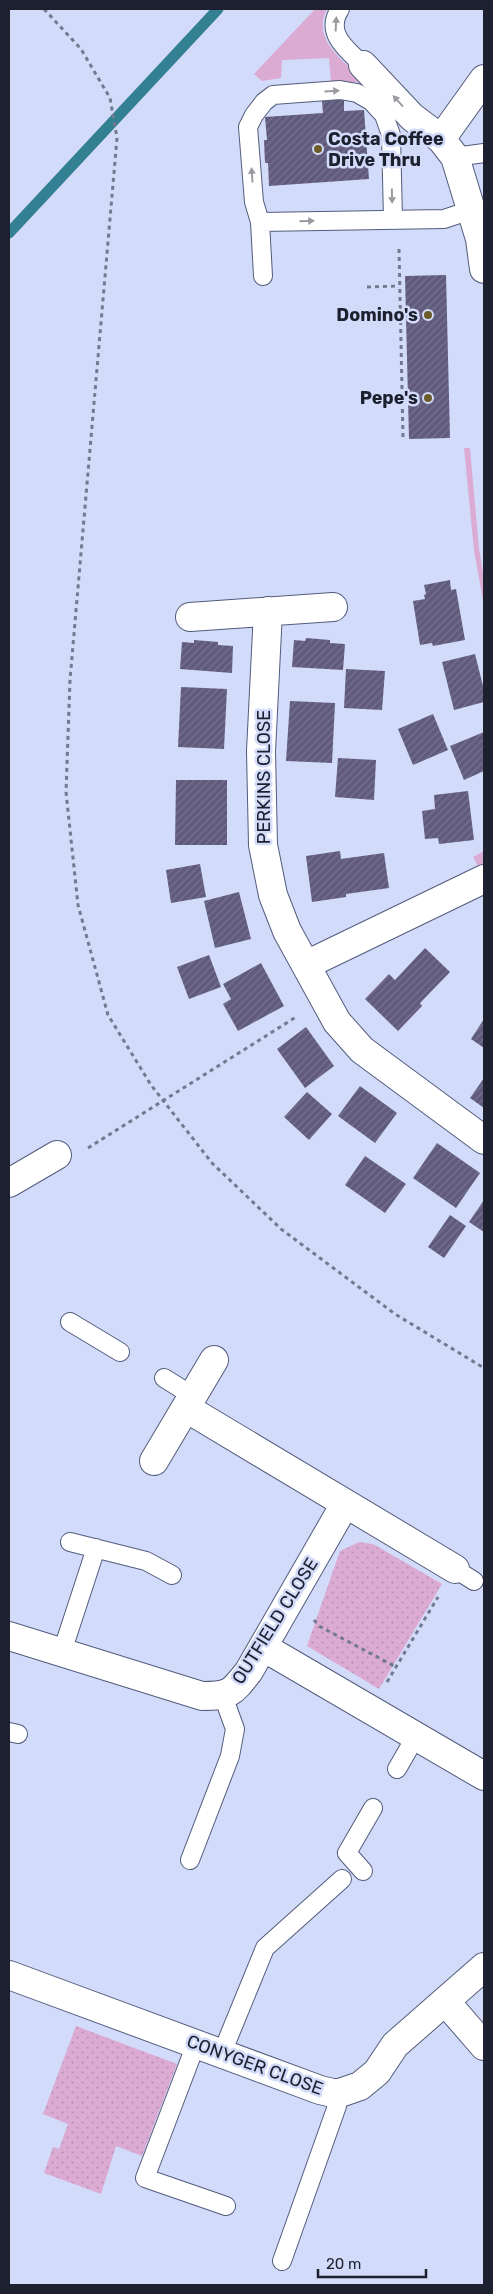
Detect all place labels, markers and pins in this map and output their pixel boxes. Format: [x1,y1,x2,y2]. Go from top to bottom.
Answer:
place label: Costa Coffee Drive Thru [328,128,444,171]
marker: Costa Coffee Drive Thru [312,143,324,155]
place label: Domino's [336,304,418,326]
marker: Domino's [422,309,434,321]
place label: Pepe's [360,387,418,409]
marker: Pepe's [422,392,434,404]

